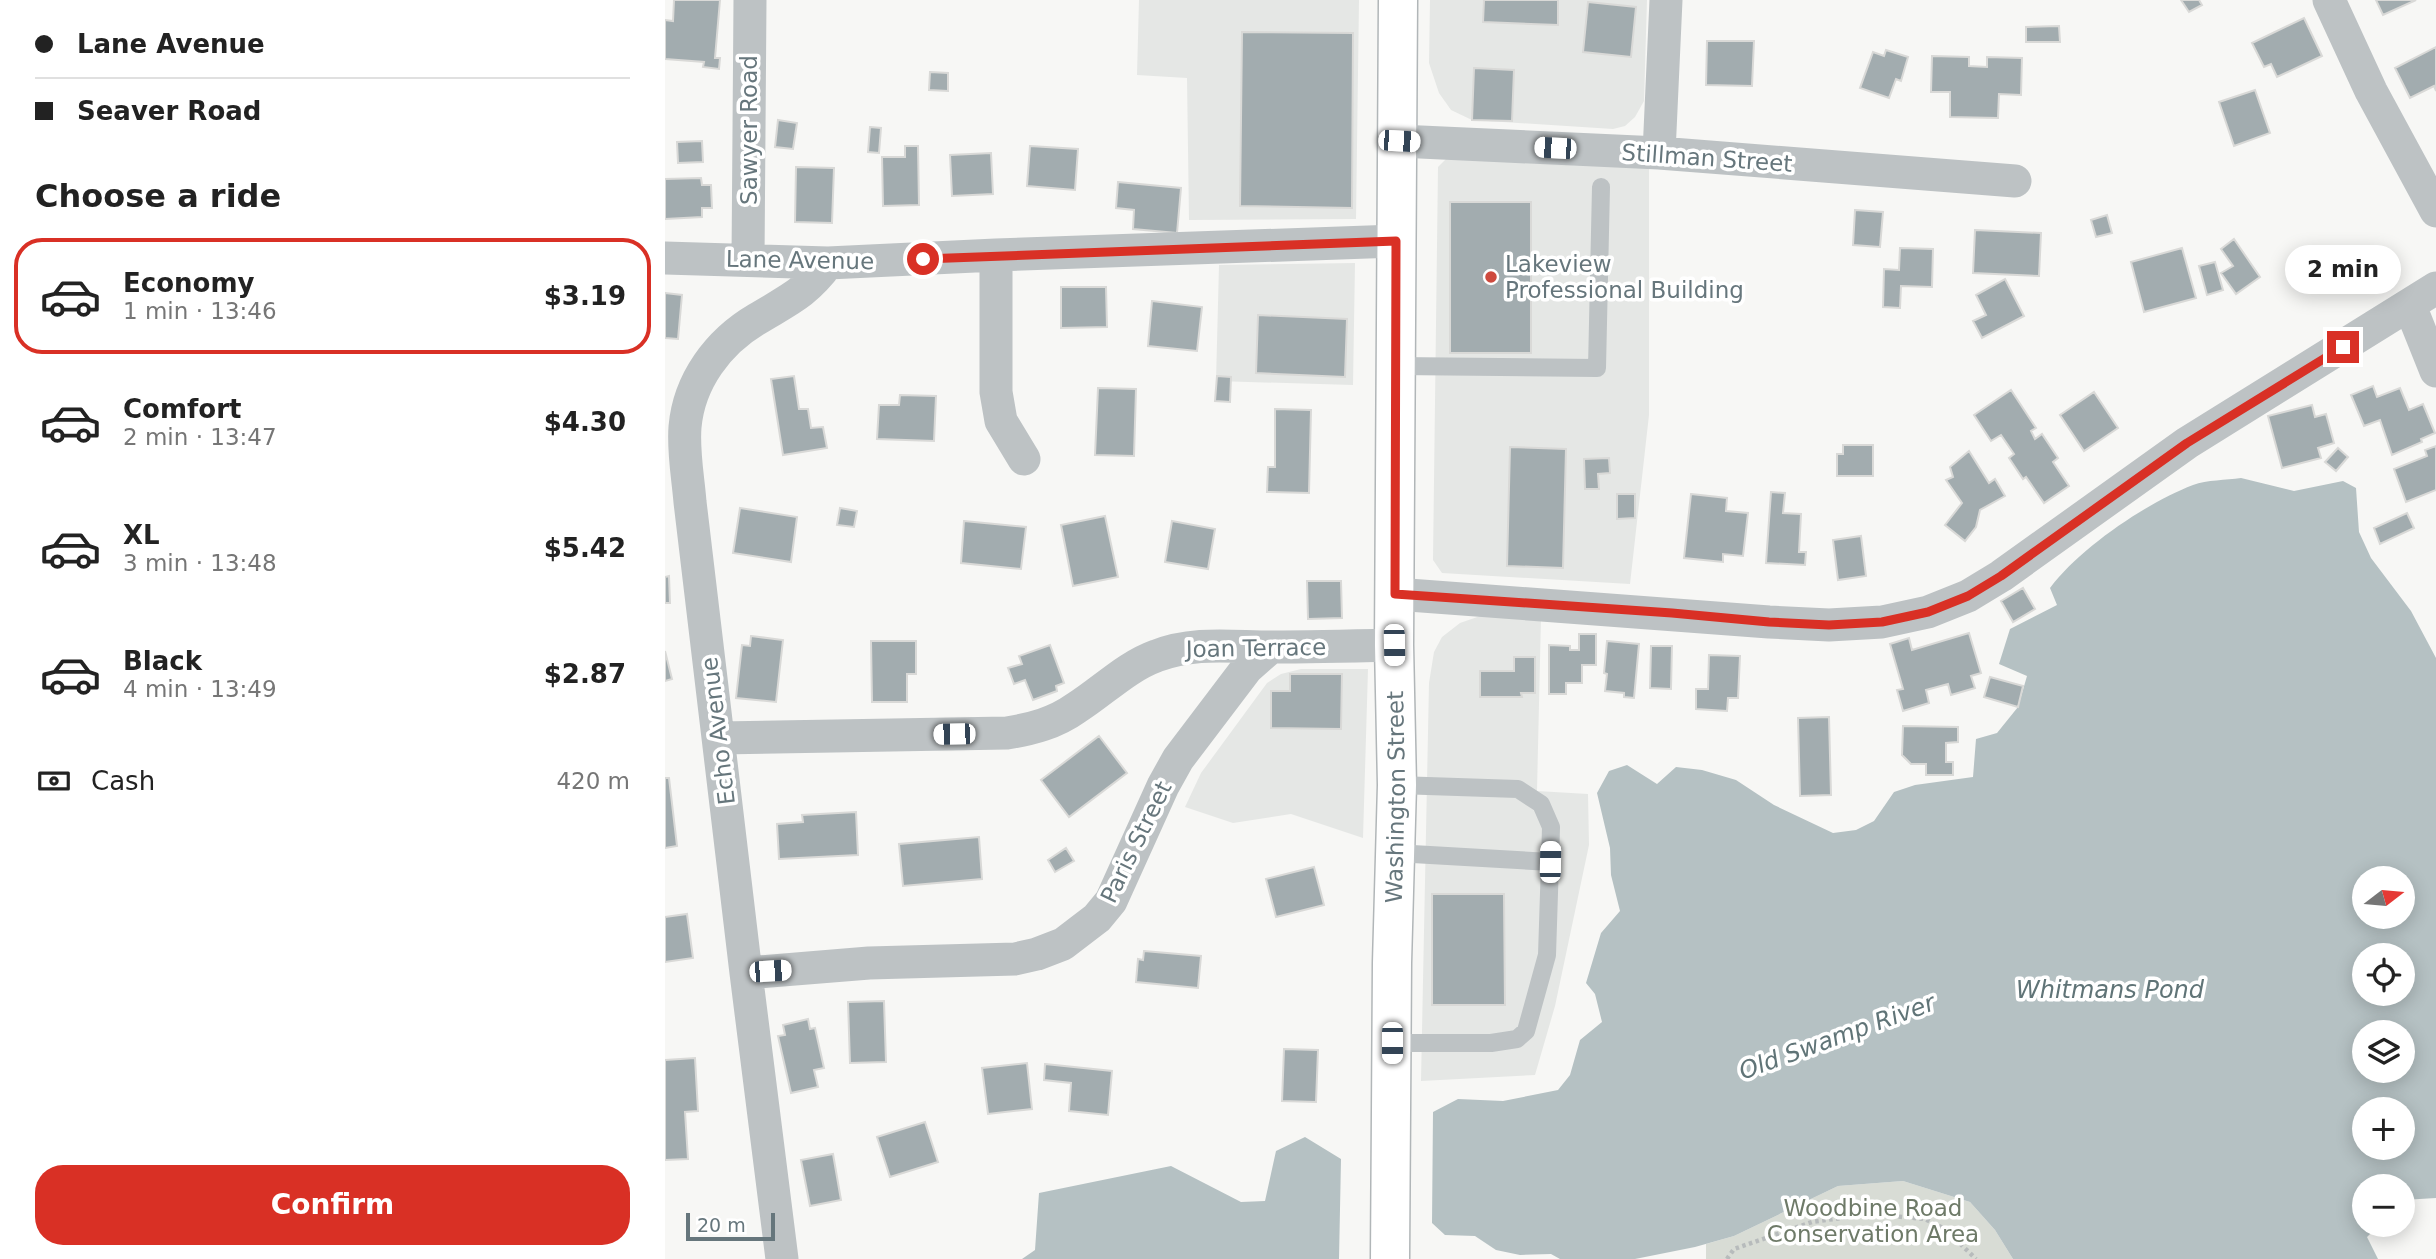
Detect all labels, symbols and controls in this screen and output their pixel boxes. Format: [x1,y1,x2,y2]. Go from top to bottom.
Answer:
text: Lane Avenue [77,29,265,59]
street label: Sawyer Road [736,55,762,205]
text: Seaver Road [77,96,261,126]
car [1378,129,1421,153]
car [1534,136,1577,160]
street label: Stillman Street [1621,139,1793,177]
text: Choose a ride [35,177,281,215]
route start [907,243,939,275]
street label: Lane Avenue [726,246,874,274]
callout: 2 min [2285,246,2401,294]
place label: Lakeview Professional Building [1505,251,1744,303]
text: 2 min [2307,256,2379,282]
icon: car [39,265,102,328]
text: Economy [123,268,254,298]
marker: Lakeview Professional Building [1483,269,1499,285]
text: $3.19 [544,281,626,311]
text: 1 min · 13:46 [123,298,277,324]
route end [2327,331,2359,363]
icon: car [39,391,102,454]
text: Comfort [123,394,241,424]
text: $4.30 [544,407,626,437]
text: 2 min · 13:47 [123,424,277,450]
icon: car [39,517,102,580]
text: XL [123,520,160,550]
text: $5.42 [544,533,626,563]
text: 3 min · 13:48 [123,550,277,576]
car [1384,624,1405,666]
street label: Joan Terrace [1184,634,1326,662]
icon: car [39,643,102,706]
text: Black [123,646,202,676]
street label: Echo Avenue [696,656,740,806]
text: $2.87 [544,659,626,689]
text: 4 min · 13:49 [123,676,277,702]
street label: Washington Street [1381,691,1410,904]
car [933,723,976,745]
icon: cash [35,762,73,800]
text: Cash [91,766,155,796]
text: 420 m [556,768,630,794]
street label: Paris Street [1095,777,1177,907]
car [1540,841,1561,883]
north arrow [2352,866,2415,929]
map controls [2352,866,2415,1237]
button: locate [2352,943,2415,1006]
car [749,959,792,983]
water label: Whitmans Pond [2016,976,2205,1004]
water label: Old Swamp River [1735,988,1941,1085]
button: layers [2352,1020,2415,1083]
car [1382,1022,1403,1064]
button: + [2352,1097,2415,1160]
button: Confirm [35,1165,630,1245]
button: − [2352,1174,2415,1237]
park label: Woodbine Road Conservation Area [1767,1195,1979,1247]
scale bar [686,1210,775,1242]
text: 20 m [697,1214,746,1236]

